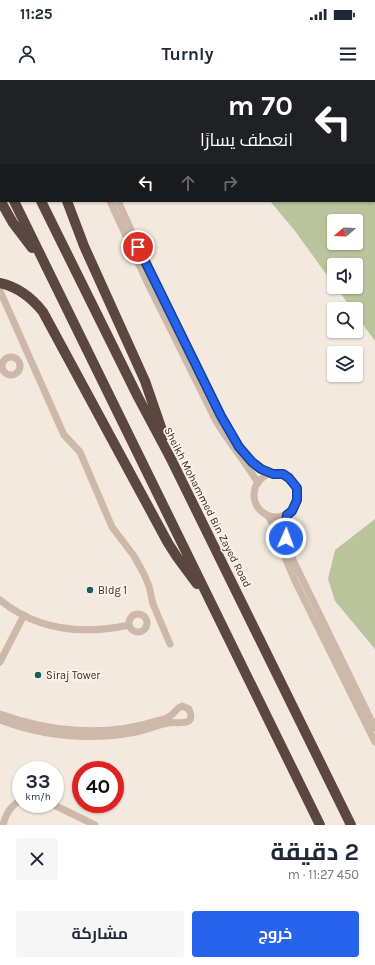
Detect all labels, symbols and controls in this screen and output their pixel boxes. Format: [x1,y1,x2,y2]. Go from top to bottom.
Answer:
text: 11:25 [20,5,53,23]
icon: person [16,43,38,65]
text: Turnly [161,43,214,65]
icon: menu [337,43,359,65]
text: 70 m [228,89,293,122]
icon: left [307,96,359,148]
text: انعطف يسارًا [200,129,293,151]
icon: left [135,172,157,194]
icon: ahead [177,172,199,194]
icon: right [219,172,241,194]
north arrow [327,214,363,250]
map controls [327,214,363,382]
pin [121,230,155,264]
icon: arrive [127,236,149,258]
button: sound [327,258,363,294]
button: search [327,302,363,338]
button: layers [327,346,363,382]
street label: Sheikh Mohammed Bin Zayed Road [161,425,254,590]
position arrow [265,517,307,559]
place label: Bldg 1 [98,584,127,597]
marker: Bldg 1 [85,585,95,595]
place label: Siraj Tower [46,669,100,682]
marker: Siraj Tower [33,670,43,680]
speed limit sign: 40 [72,761,124,813]
text: 33 [26,770,50,793]
text: km/h [25,791,51,803]
button: close [16,838,58,880]
text: 2 دقيقة [271,838,359,866]
text: 450 m · 11:27 [288,867,359,882]
button: مشاركة [16,911,184,957]
button: خروج [192,911,359,957]

